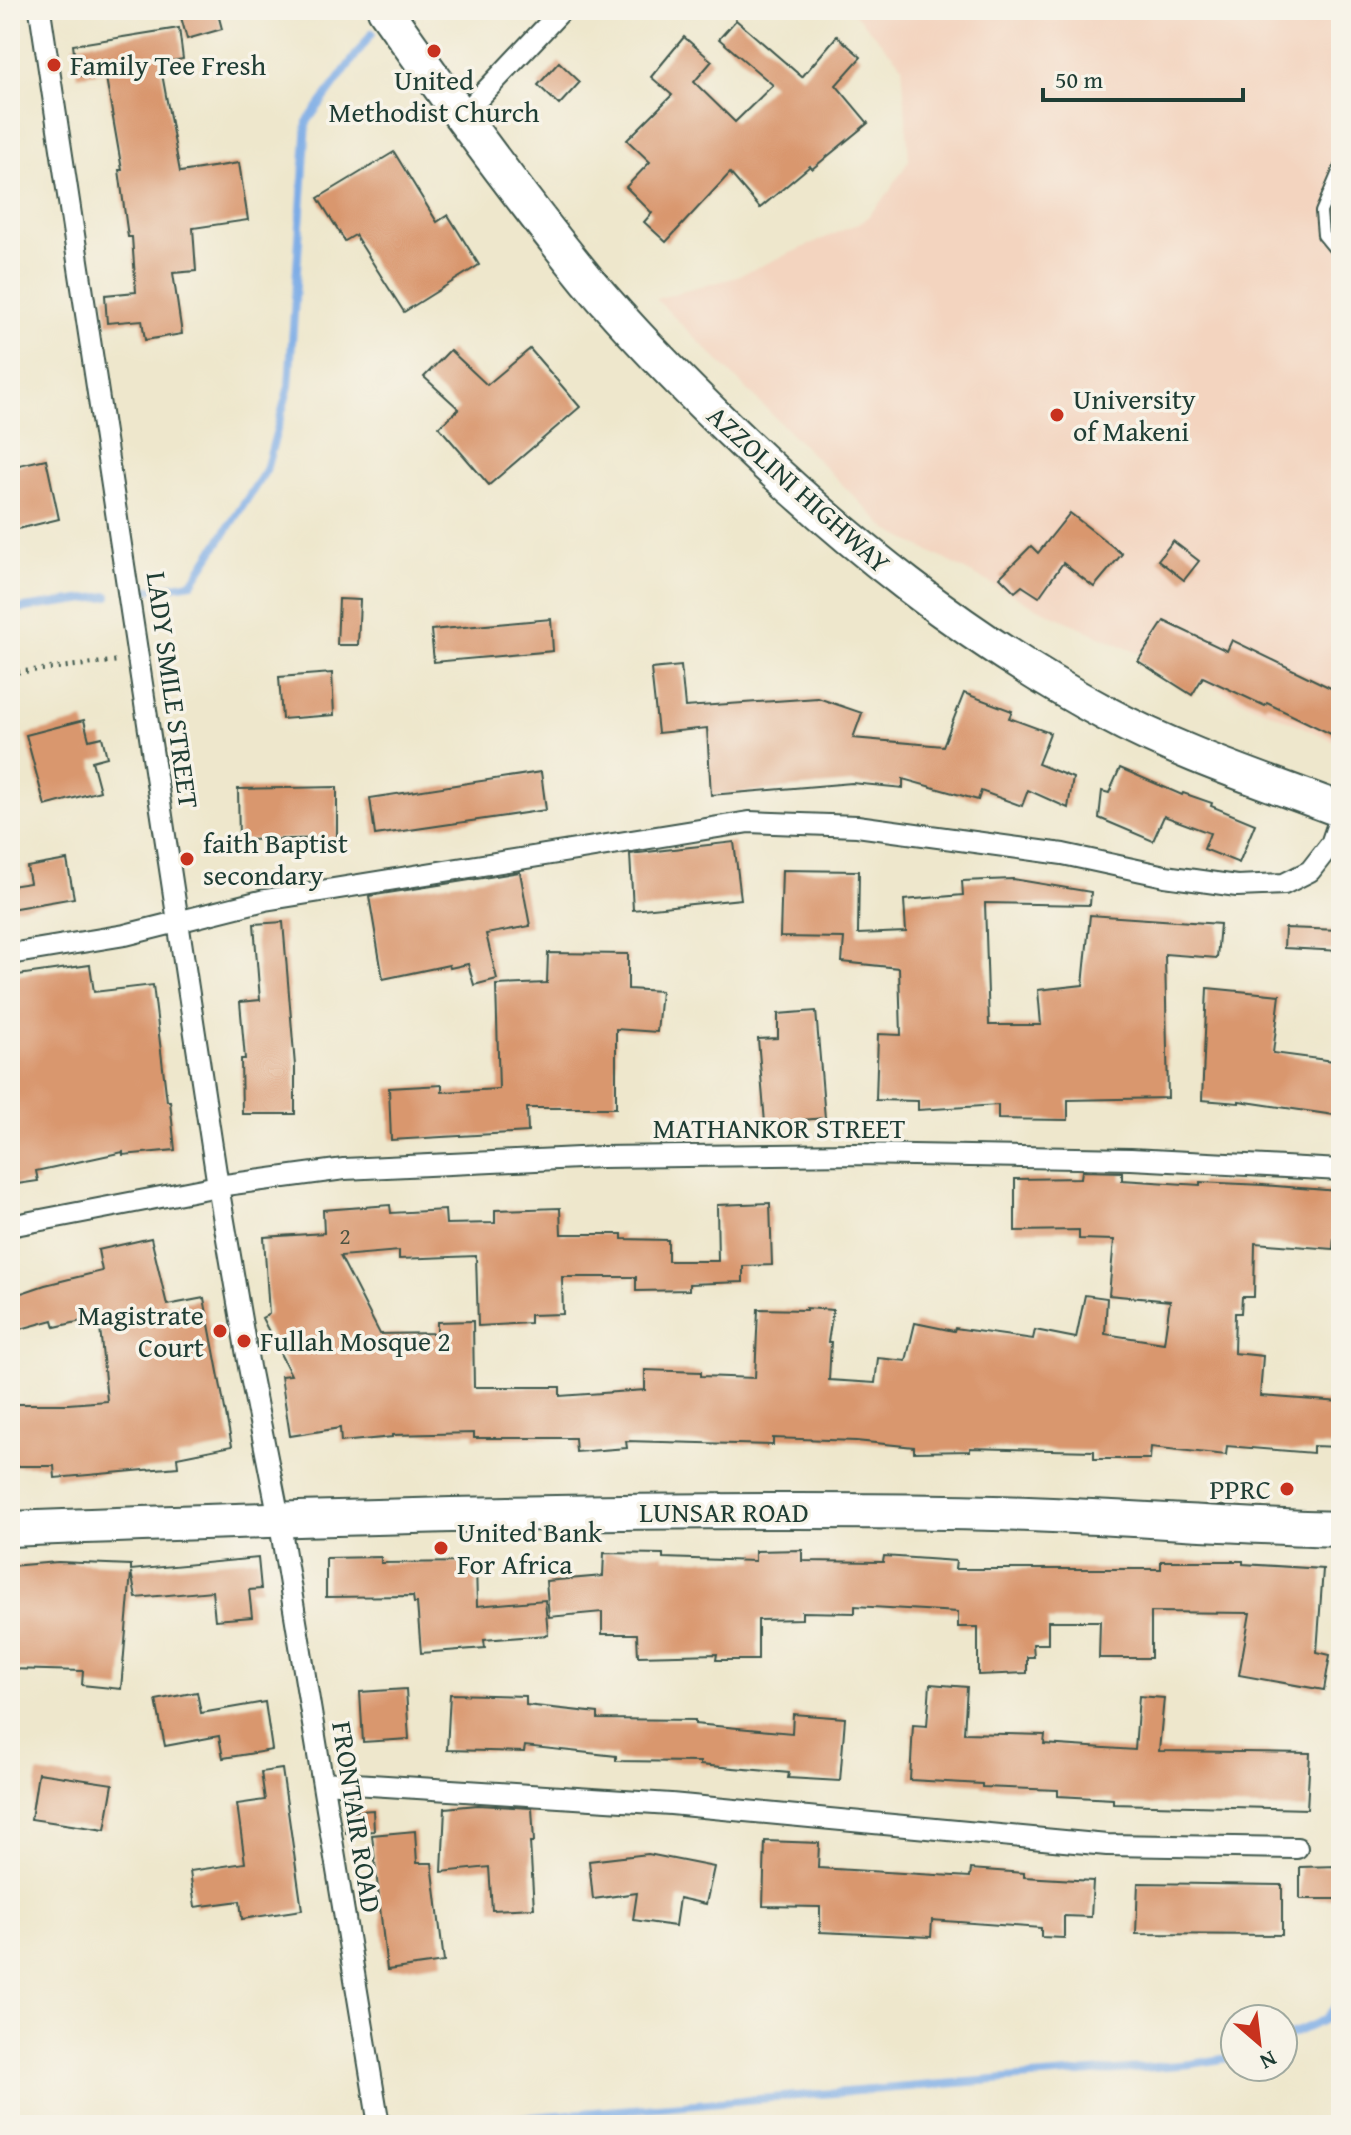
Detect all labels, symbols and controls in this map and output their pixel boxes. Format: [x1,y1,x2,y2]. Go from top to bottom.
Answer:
marker: United Methodist Church [425,42,443,60]
place label: Family Tee Fresh [70,44,267,85]
scale bar [1043,52,1243,102]
marker: Family Tee Fresh [45,56,63,74]
place label: United Methodist Church [329,59,540,132]
text: 50 m [1055,62,1103,97]
place label: University of Makeni [1073,378,1196,451]
street label: AZZOLINI HIGHWAY [699,395,900,582]
marker: University of Makeni [1048,406,1066,424]
street label: LADY SMILE STREET [137,569,210,811]
place label: faith Baptist secondary [203,822,348,895]
marker: faith Baptist secondary [178,850,196,868]
street label: MATHANKOR STREET [653,1107,906,1148]
house number: 2 [339,1218,351,1253]
place label: Magistrate Court [77,1294,204,1367]
place label: Fullah Mosque 2 [260,1320,451,1361]
marker: Magistrate Court [211,1322,229,1340]
marker: Fullah Mosque 2 [235,1332,253,1350]
place label: PPRC [1210,1468,1271,1509]
marker: PPRC [1278,1480,1296,1498]
street label: LUNSAR ROAD [639,1491,809,1532]
place label: United Bank For Africa [457,1511,603,1584]
marker: United Bank For Africa [432,1539,450,1557]
street label: FRONTAIR ROAD [322,1718,393,1916]
north arrow [1219,2003,1299,2083]
text: N [1254,2043,1282,2078]

